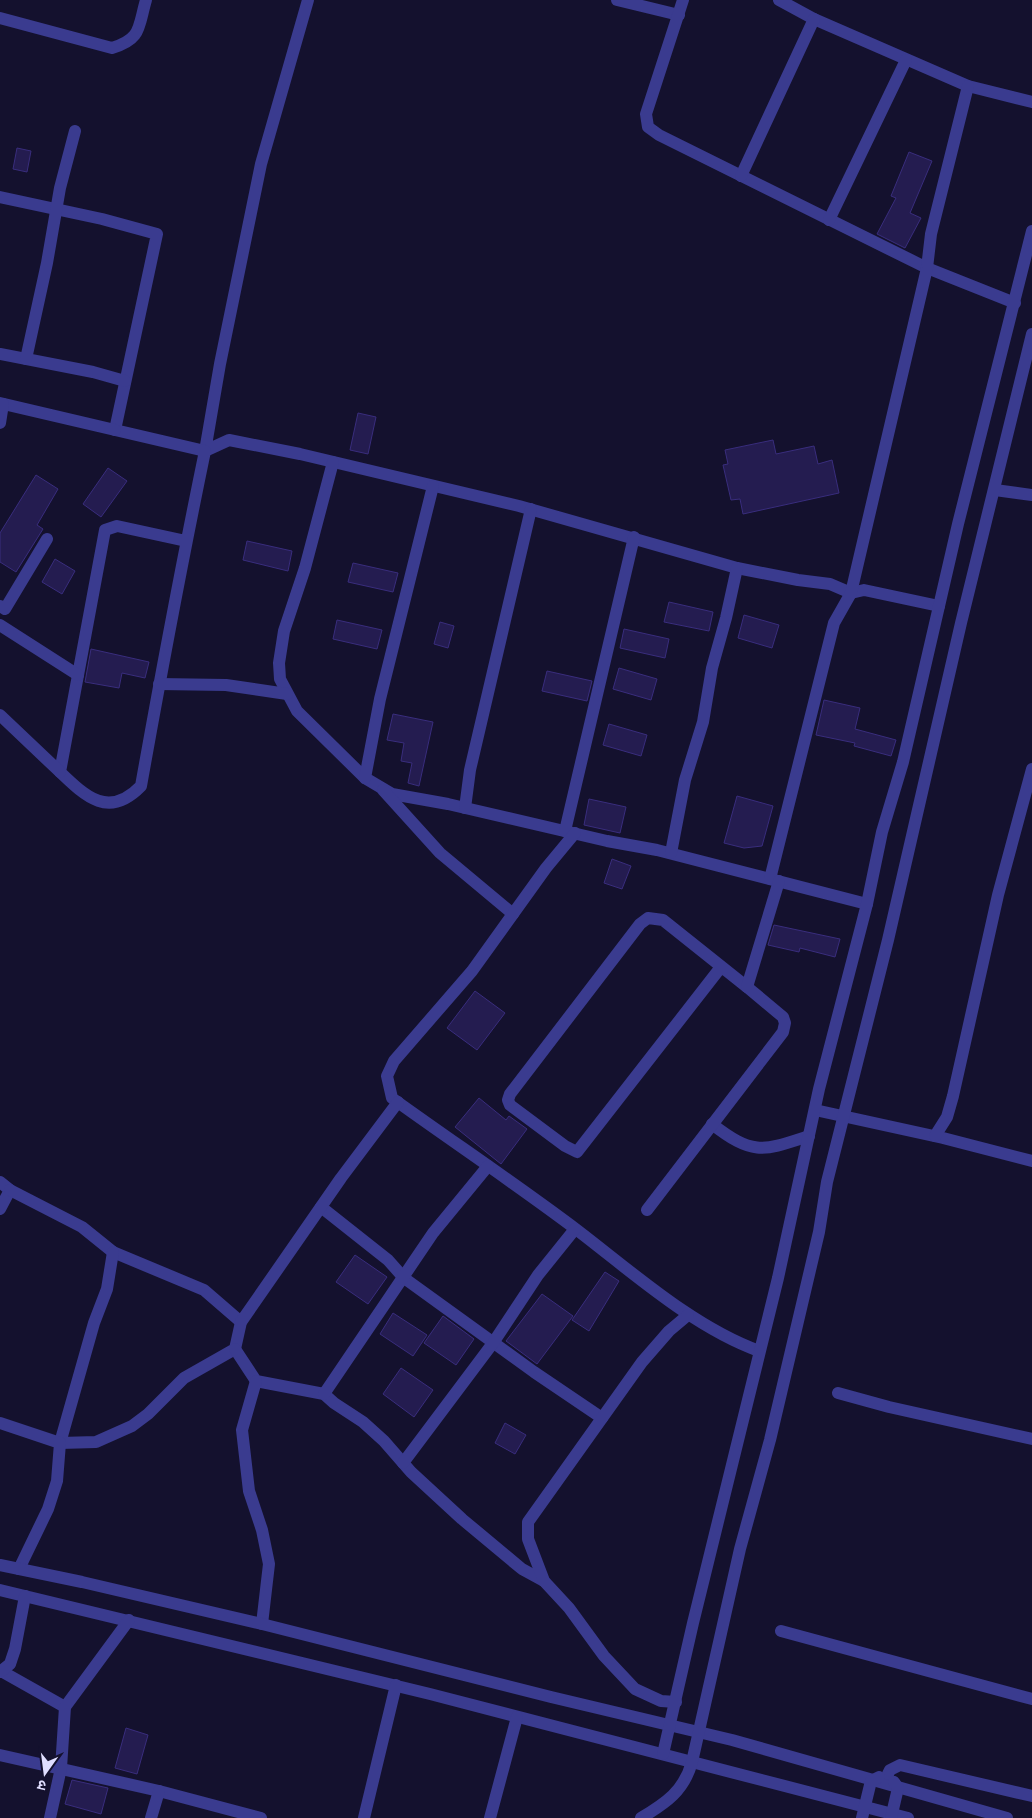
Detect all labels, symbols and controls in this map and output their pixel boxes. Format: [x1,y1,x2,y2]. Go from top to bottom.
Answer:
north arrow [20,1748,70,1798]
text: उ [35,1776,48,1794]

